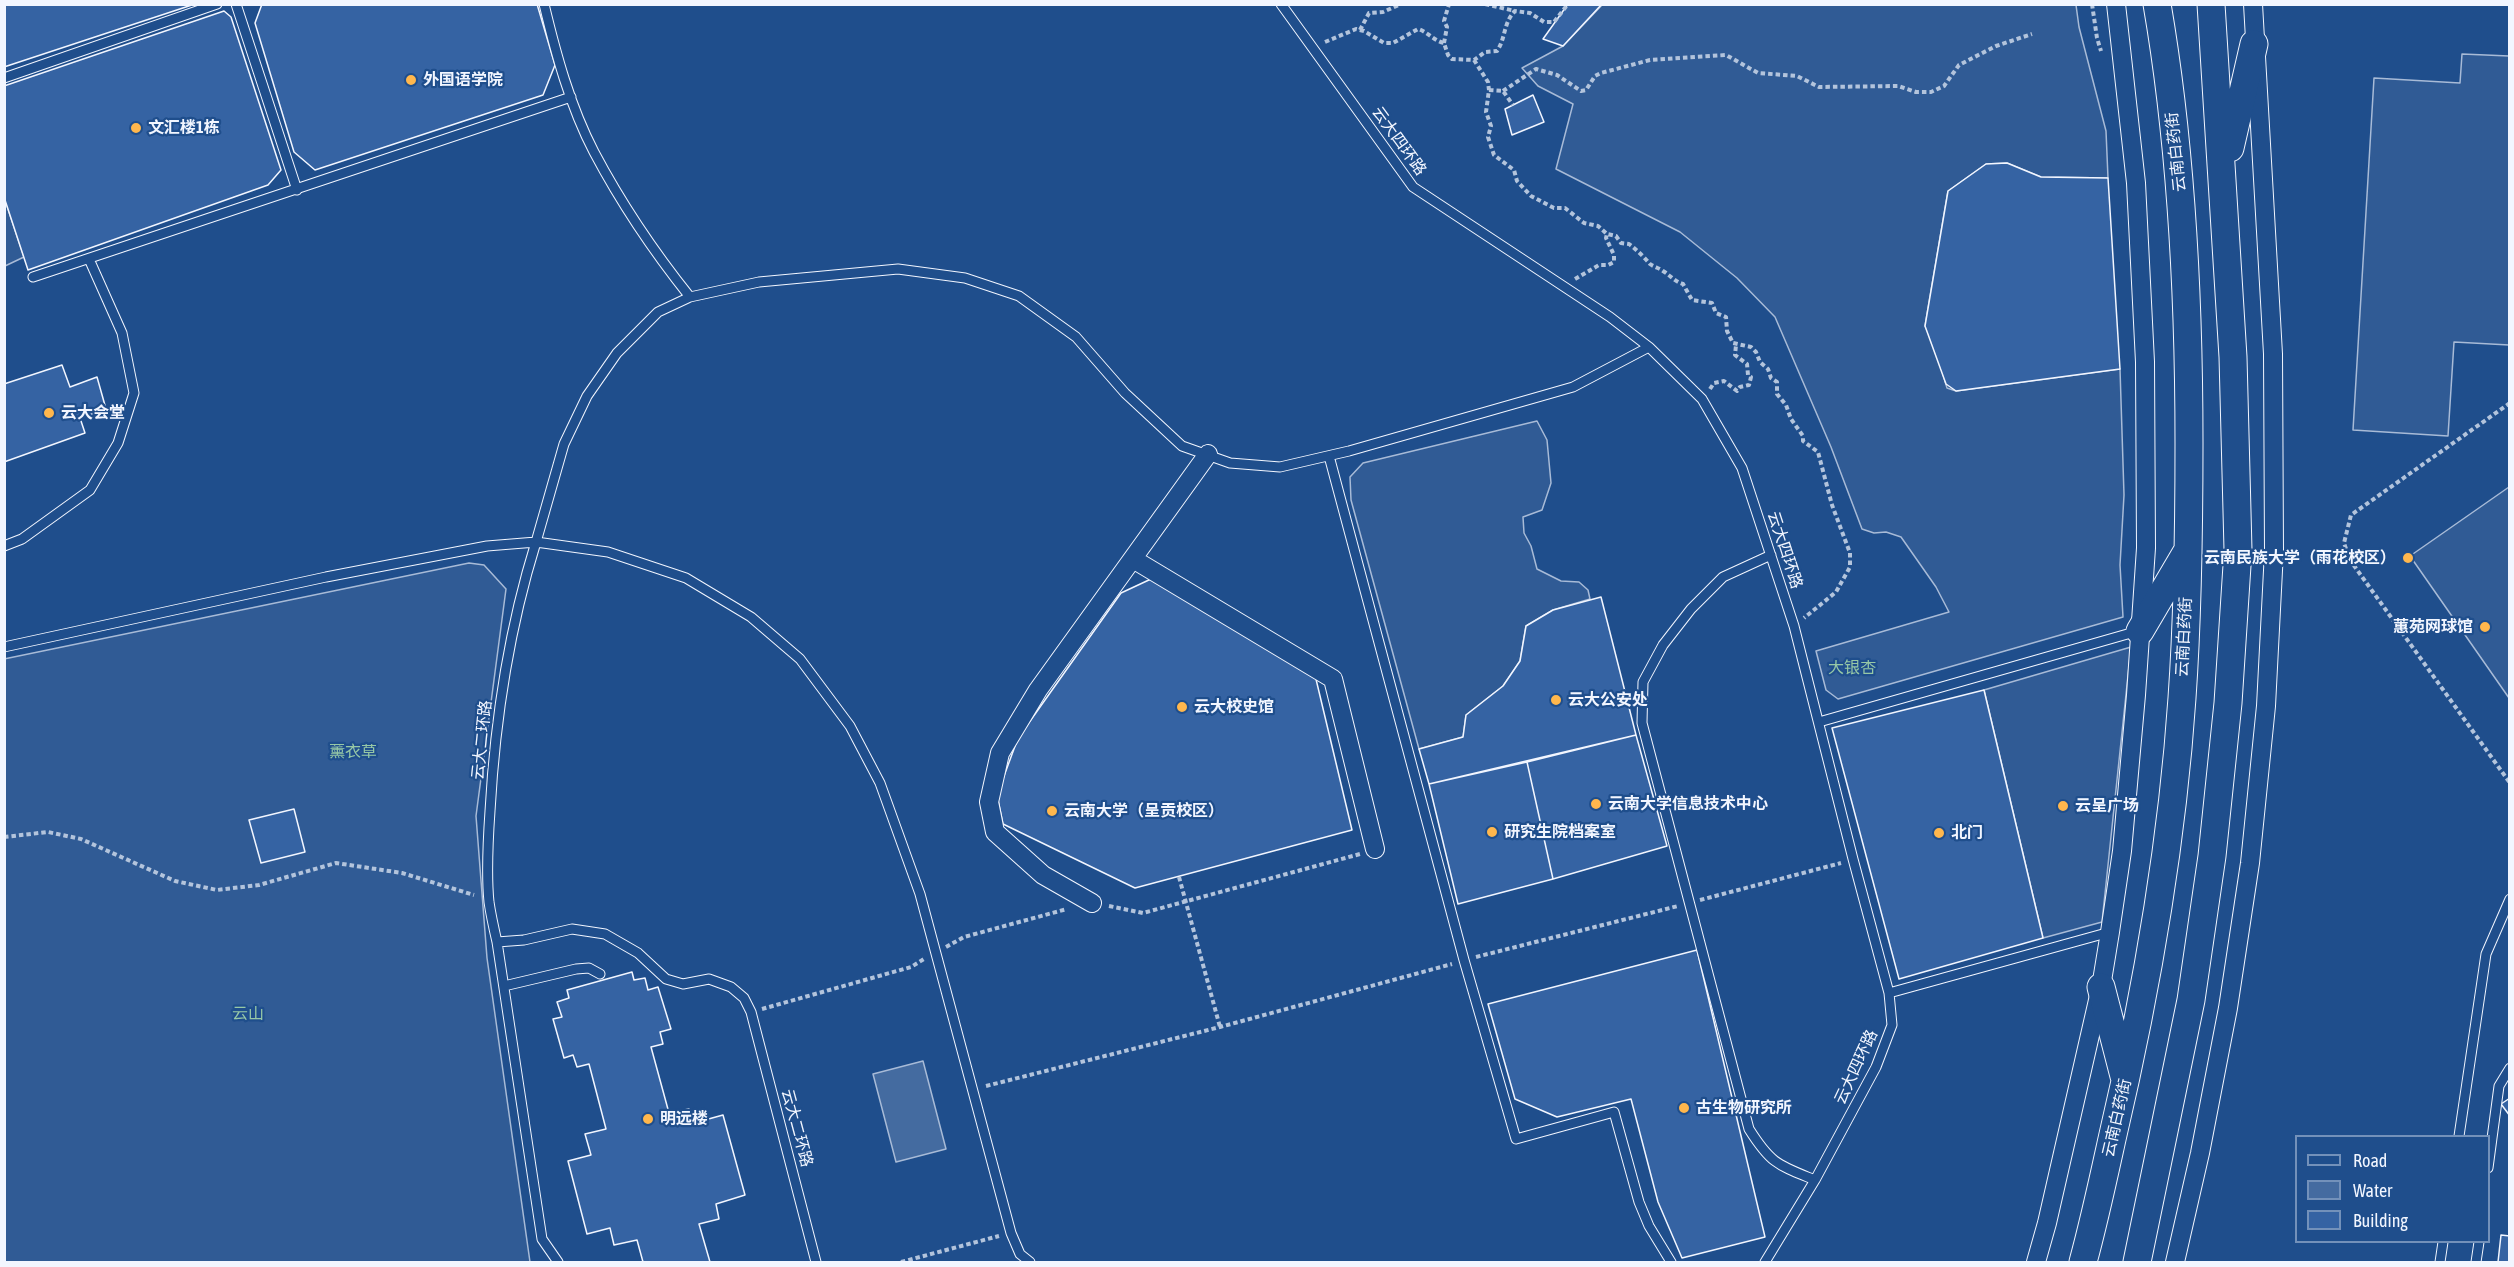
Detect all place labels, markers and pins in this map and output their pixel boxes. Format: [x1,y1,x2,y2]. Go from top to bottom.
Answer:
place label: 外国语学院 [423,70,503,90]
marker: 外国语学院 [404,73,418,87]
place label: 文汇楼1栋 [148,118,220,138]
marker: 文汇楼1栋 [129,121,143,135]
place label: 云大会堂 [61,403,125,423]
marker: 云大会堂 [42,406,56,420]
place label: 云南民族大学（雨花校区） [2204,548,2396,568]
marker: 云南民族大学（雨花校区） [2401,551,2415,565]
place label: 蕙苑网球馆 [2393,617,2473,637]
marker: 蕙苑网球馆 [2478,620,2492,634]
place label: 云大公安处 [1568,690,1648,710]
marker: 云大公安处 [1549,693,1563,707]
place label: 云大校史馆 [1194,697,1274,717]
marker: 云大校史馆 [1175,700,1189,714]
place label: 云南大学信息技术中心 [1608,794,1768,814]
place label: 云呈广场 [2075,796,2139,816]
marker: 云南大学信息技术中心 [1589,797,1603,811]
marker: 云呈广场 [2056,799,2070,813]
place label: 云南大学（呈贡校区） [1064,801,1224,821]
marker: 云南大学（呈贡校区） [1045,804,1059,818]
place label: 研究生院档案室 [1504,822,1616,842]
place label: 北门 [1951,823,1983,843]
marker: 研究生院档案室 [1485,825,1499,839]
marker: 北门 [1932,826,1946,840]
place label: 古生物研究所 [1696,1098,1792,1118]
marker: 古生物研究所 [1677,1101,1691,1115]
place label: 明远楼 [660,1109,708,1129]
marker: 明远楼 [641,1112,655,1126]

